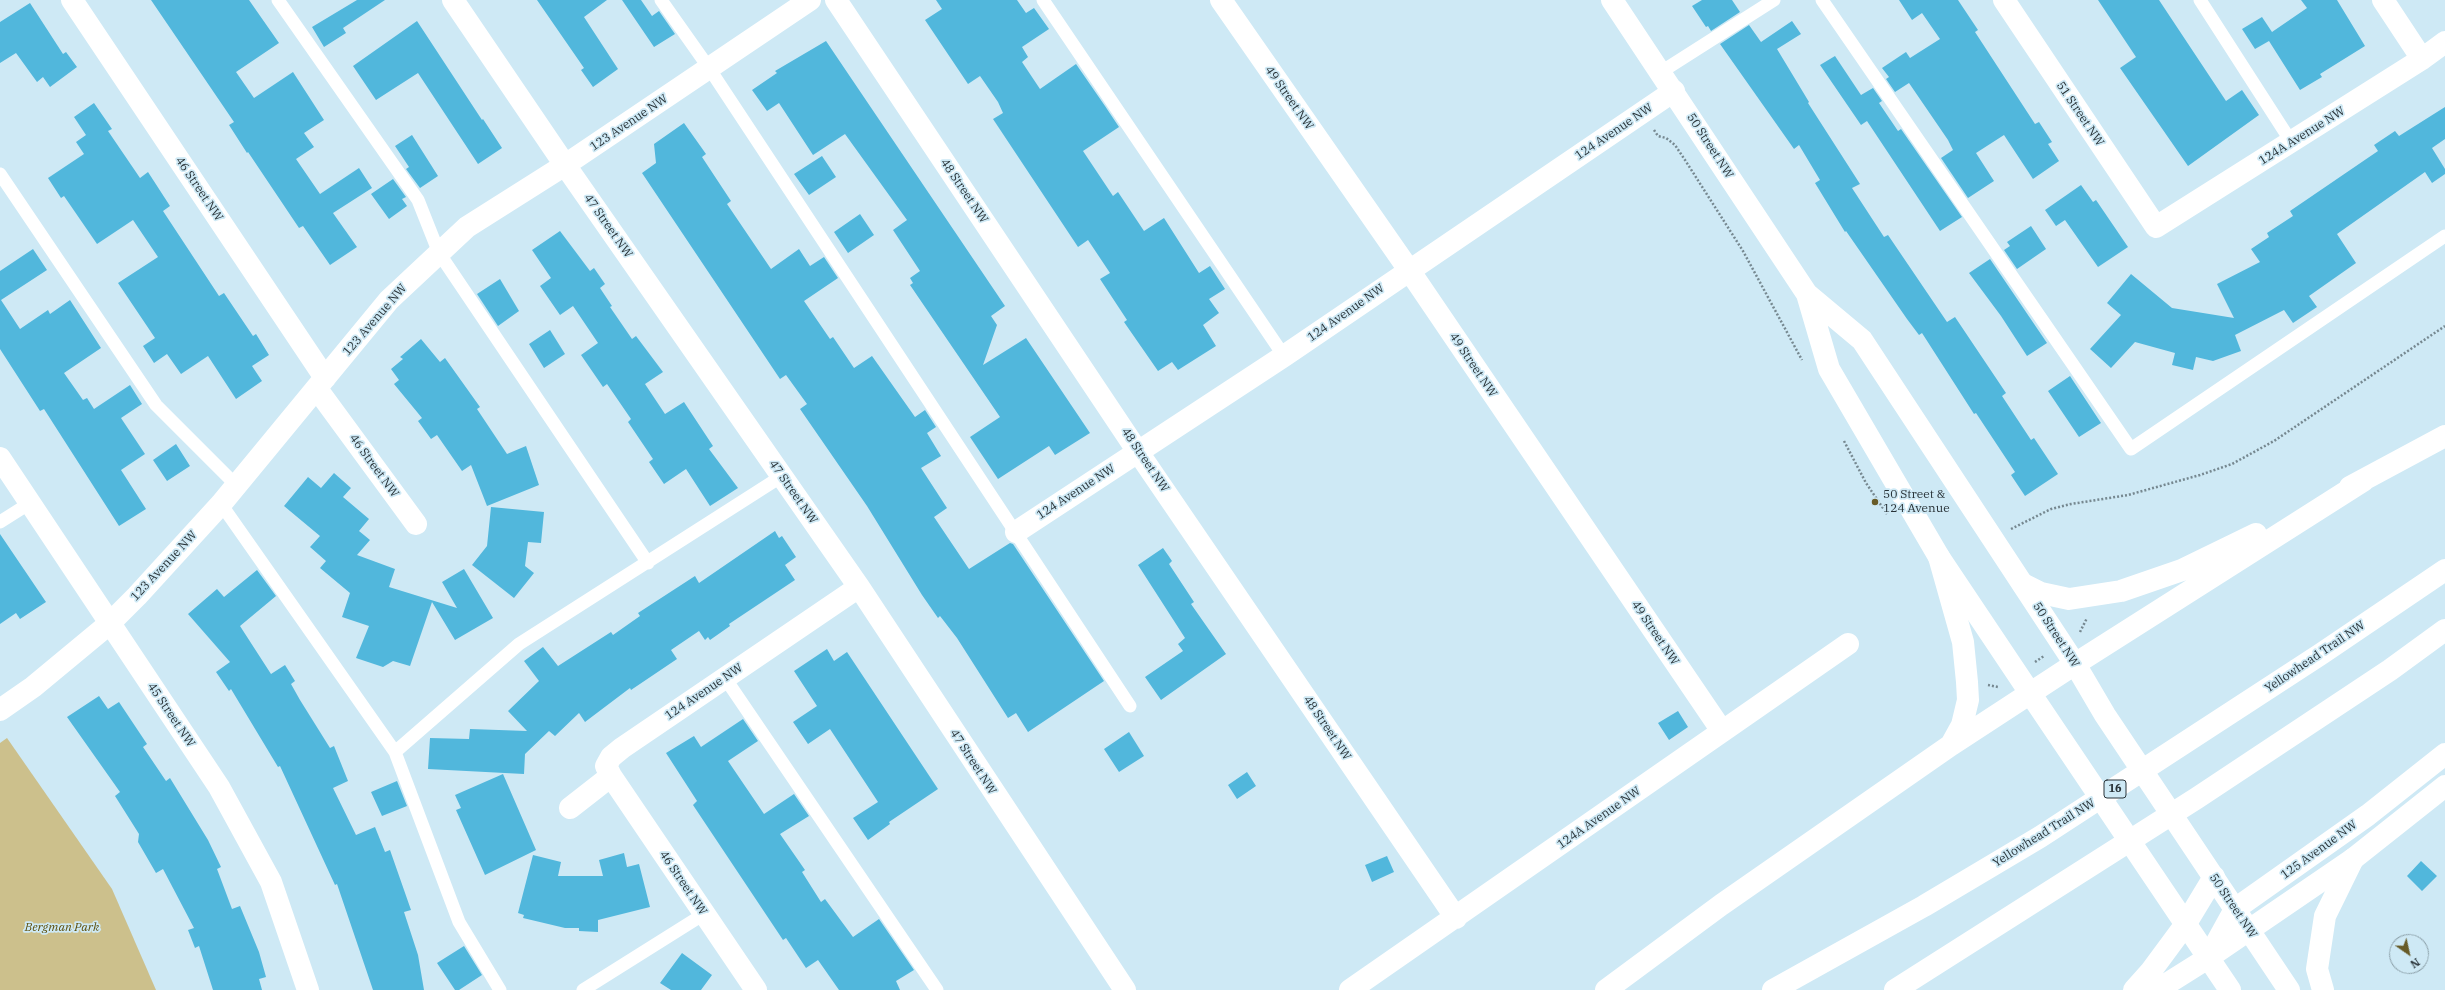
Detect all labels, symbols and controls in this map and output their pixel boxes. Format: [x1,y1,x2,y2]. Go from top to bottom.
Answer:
street label: 49 Street NW [1262,63,1316,133]
street label: 51 Street NW [2053,79,2107,149]
street label: 123 Avenue NW [588,92,670,154]
street label: 124 Avenue NW [1573,101,1655,163]
street label: 124A Avenue NW [2256,104,2348,168]
street label: 50 Street NW [1684,111,1736,181]
street label: 46 Street NW [172,154,226,224]
street label: 48 Street NW [937,156,991,226]
street label: 47 Street NW [581,191,635,261]
street label: 123 Avenue NW [340,281,410,359]
street label: 124 Avenue NW [1305,281,1387,345]
street label: 49 Street NW [1446,330,1500,400]
street label: 48 Street NW [1118,425,1172,495]
street label: 46 Street NW [346,432,402,500]
street label: 47 Street NW [766,457,820,527]
street label: 124 Avenue NW [1034,461,1118,523]
place label: 50 Street & 124 Avenue [1883,488,1950,516]
marker: 50 Street & 124 Avenue [1870,497,1880,507]
street label: 123 Avenue NW [128,528,200,604]
street label: 49 Street NW [1628,598,1682,668]
street label: 50 Street NW [2030,600,2082,670]
street label: Yellowhead Trail NW [2262,618,2368,696]
street label: 124 Avenue NW [663,661,745,723]
street label: 45 Street NW [144,680,198,750]
street label: 48 Street NW [1300,693,1354,763]
street label: 47 Street NW [947,727,999,797]
road number: 16 [2104,780,2126,798]
street label: 124A Avenue NW [1555,784,1643,852]
street label: Yellowhead Trail NW [1990,796,2098,870]
street label: 125 Avenue NW [2278,818,2360,882]
street label: 46 Street NW [656,848,710,918]
street label: 50 Street NW [2206,871,2260,941]
park label: Bergman Park [25,921,99,935]
north arrow [2389,934,2429,974]
text: N [2408,955,2423,971]

